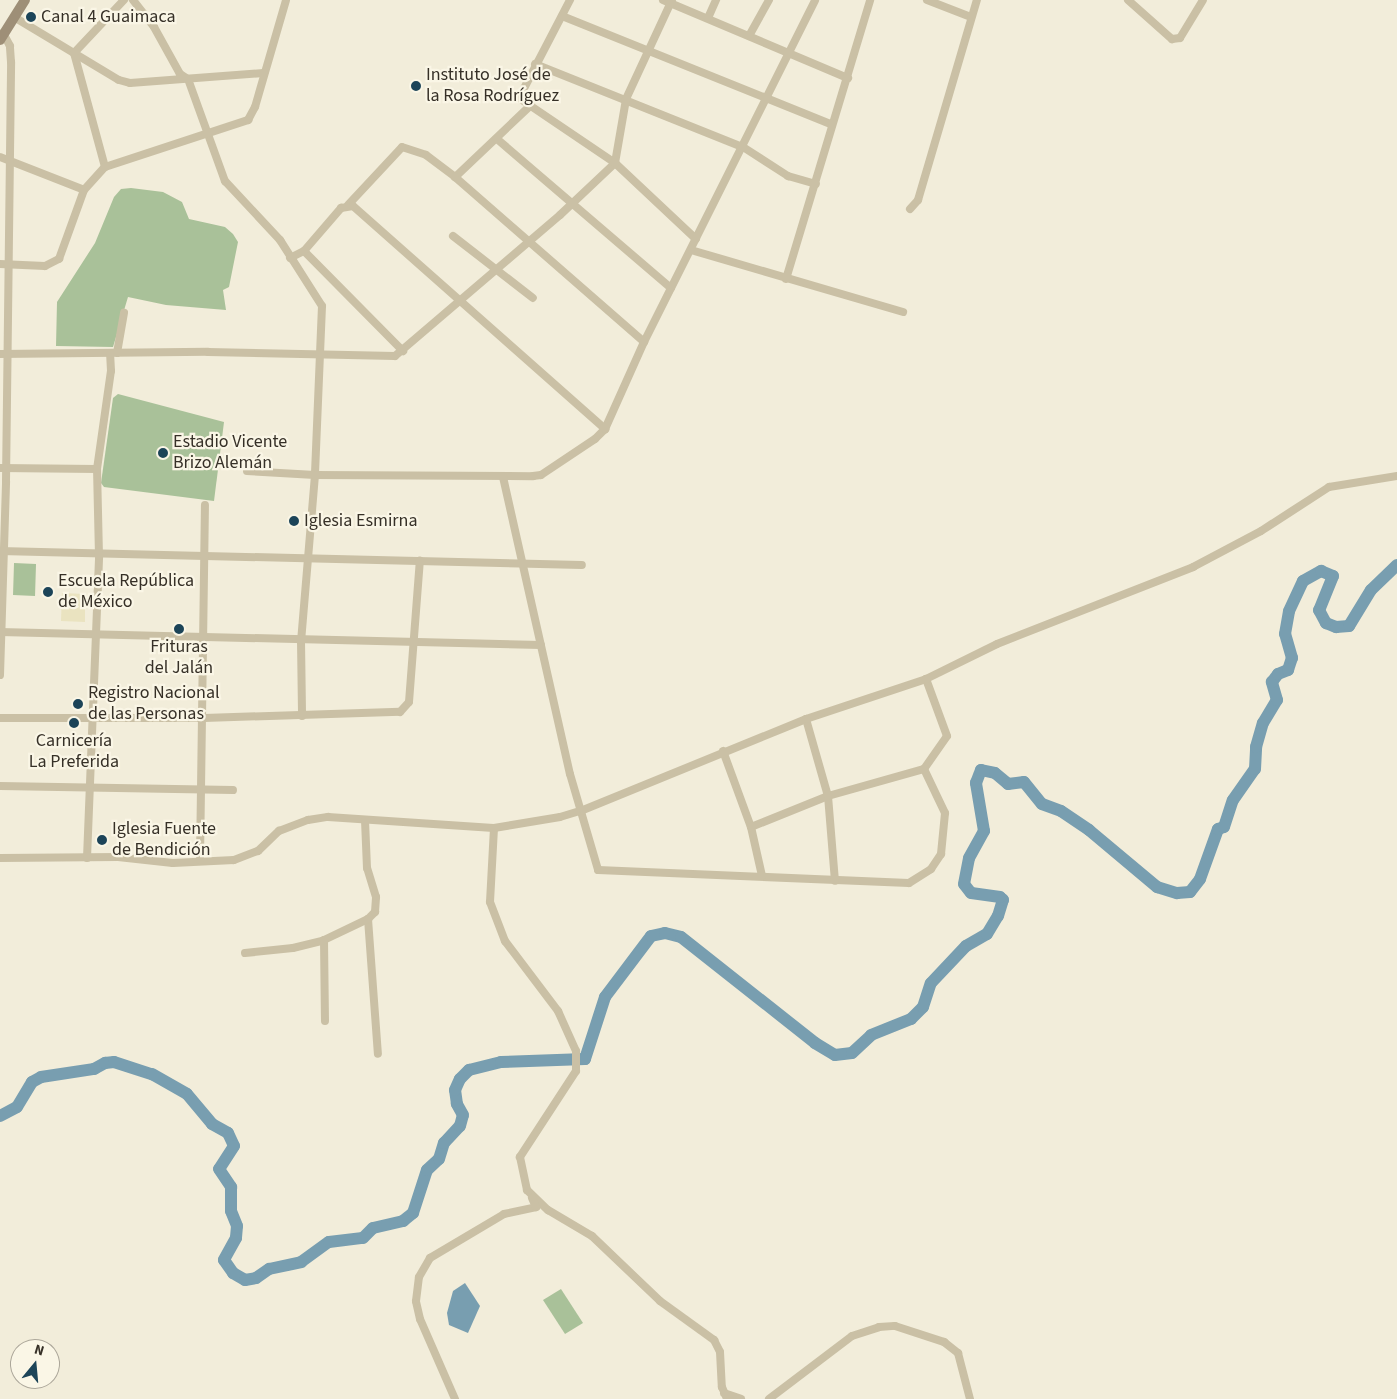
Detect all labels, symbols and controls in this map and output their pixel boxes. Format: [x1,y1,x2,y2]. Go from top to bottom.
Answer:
place label: Canal 4 Guaimaca [41,6,175,28]
marker: Canal 4 Guaimaca [25,11,37,23]
place label: Instituto José de la Rosa Rodríguez [426,65,559,108]
marker: Instituto José de la Rosa Rodríguez [410,80,422,92]
place label: Estadio Vicente Brizo Alemán [173,432,287,474]
marker: Estadio Vicente Brizo Alemán [157,447,169,459]
place label: Iglesia Esmirna [304,510,418,532]
marker: Iglesia Esmirna [288,515,300,527]
place label: Escuela República de México [58,571,194,614]
marker: Escuela República de México [42,586,54,598]
marker: Frituras del Jalán [173,623,185,635]
place label: Frituras del Jalán [145,637,213,680]
place label: Registro Nacional de las Personas [88,683,220,726]
marker: Registro Nacional de las Personas [72,698,84,710]
marker: Carnicería La Preferida [68,717,80,729]
place label: Carnicería La Preferida [29,731,119,774]
place label: Iglesia Fuente de Bendición [112,819,216,862]
marker: Iglesia Fuente de Bendición [96,834,108,846]
north arrow [10,1339,60,1389]
text: N [32,1340,46,1362]

